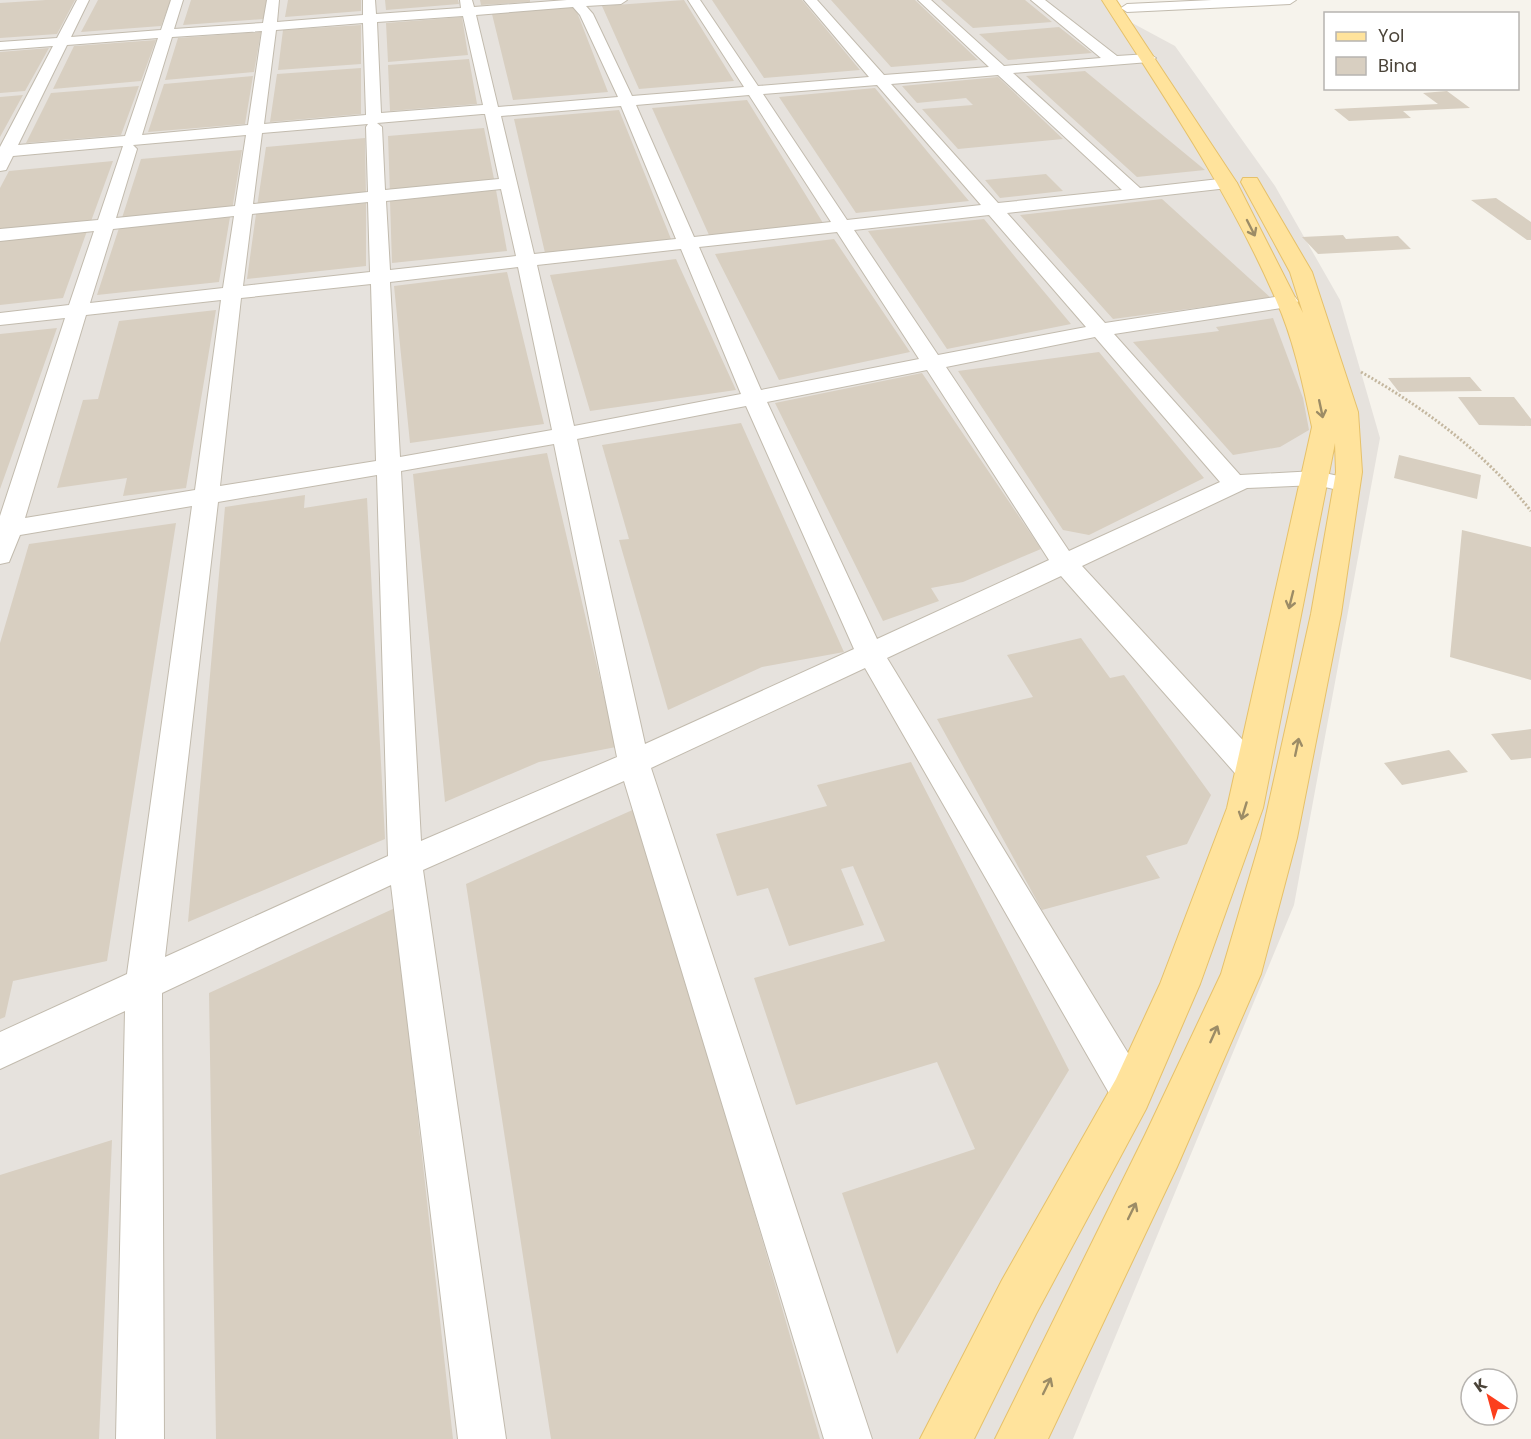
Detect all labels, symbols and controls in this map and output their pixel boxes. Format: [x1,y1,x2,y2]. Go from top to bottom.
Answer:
legend [1324,12,1519,90]
text: Yol [1378,23,1404,48]
text: Bina [1378,53,1417,78]
one-way arrow [1246,218,1257,236]
one-way arrow [1315,399,1327,418]
one-way arrow [1284,590,1296,609]
one-way arrow [1292,738,1303,757]
one-way arrow [1238,801,1249,820]
one-way arrow [1209,1026,1220,1044]
one-way arrow [1127,1203,1139,1221]
north arrow [1459,1367,1519,1427]
text: K [1469,1373,1492,1398]
one-way arrow [1041,1378,1053,1396]

